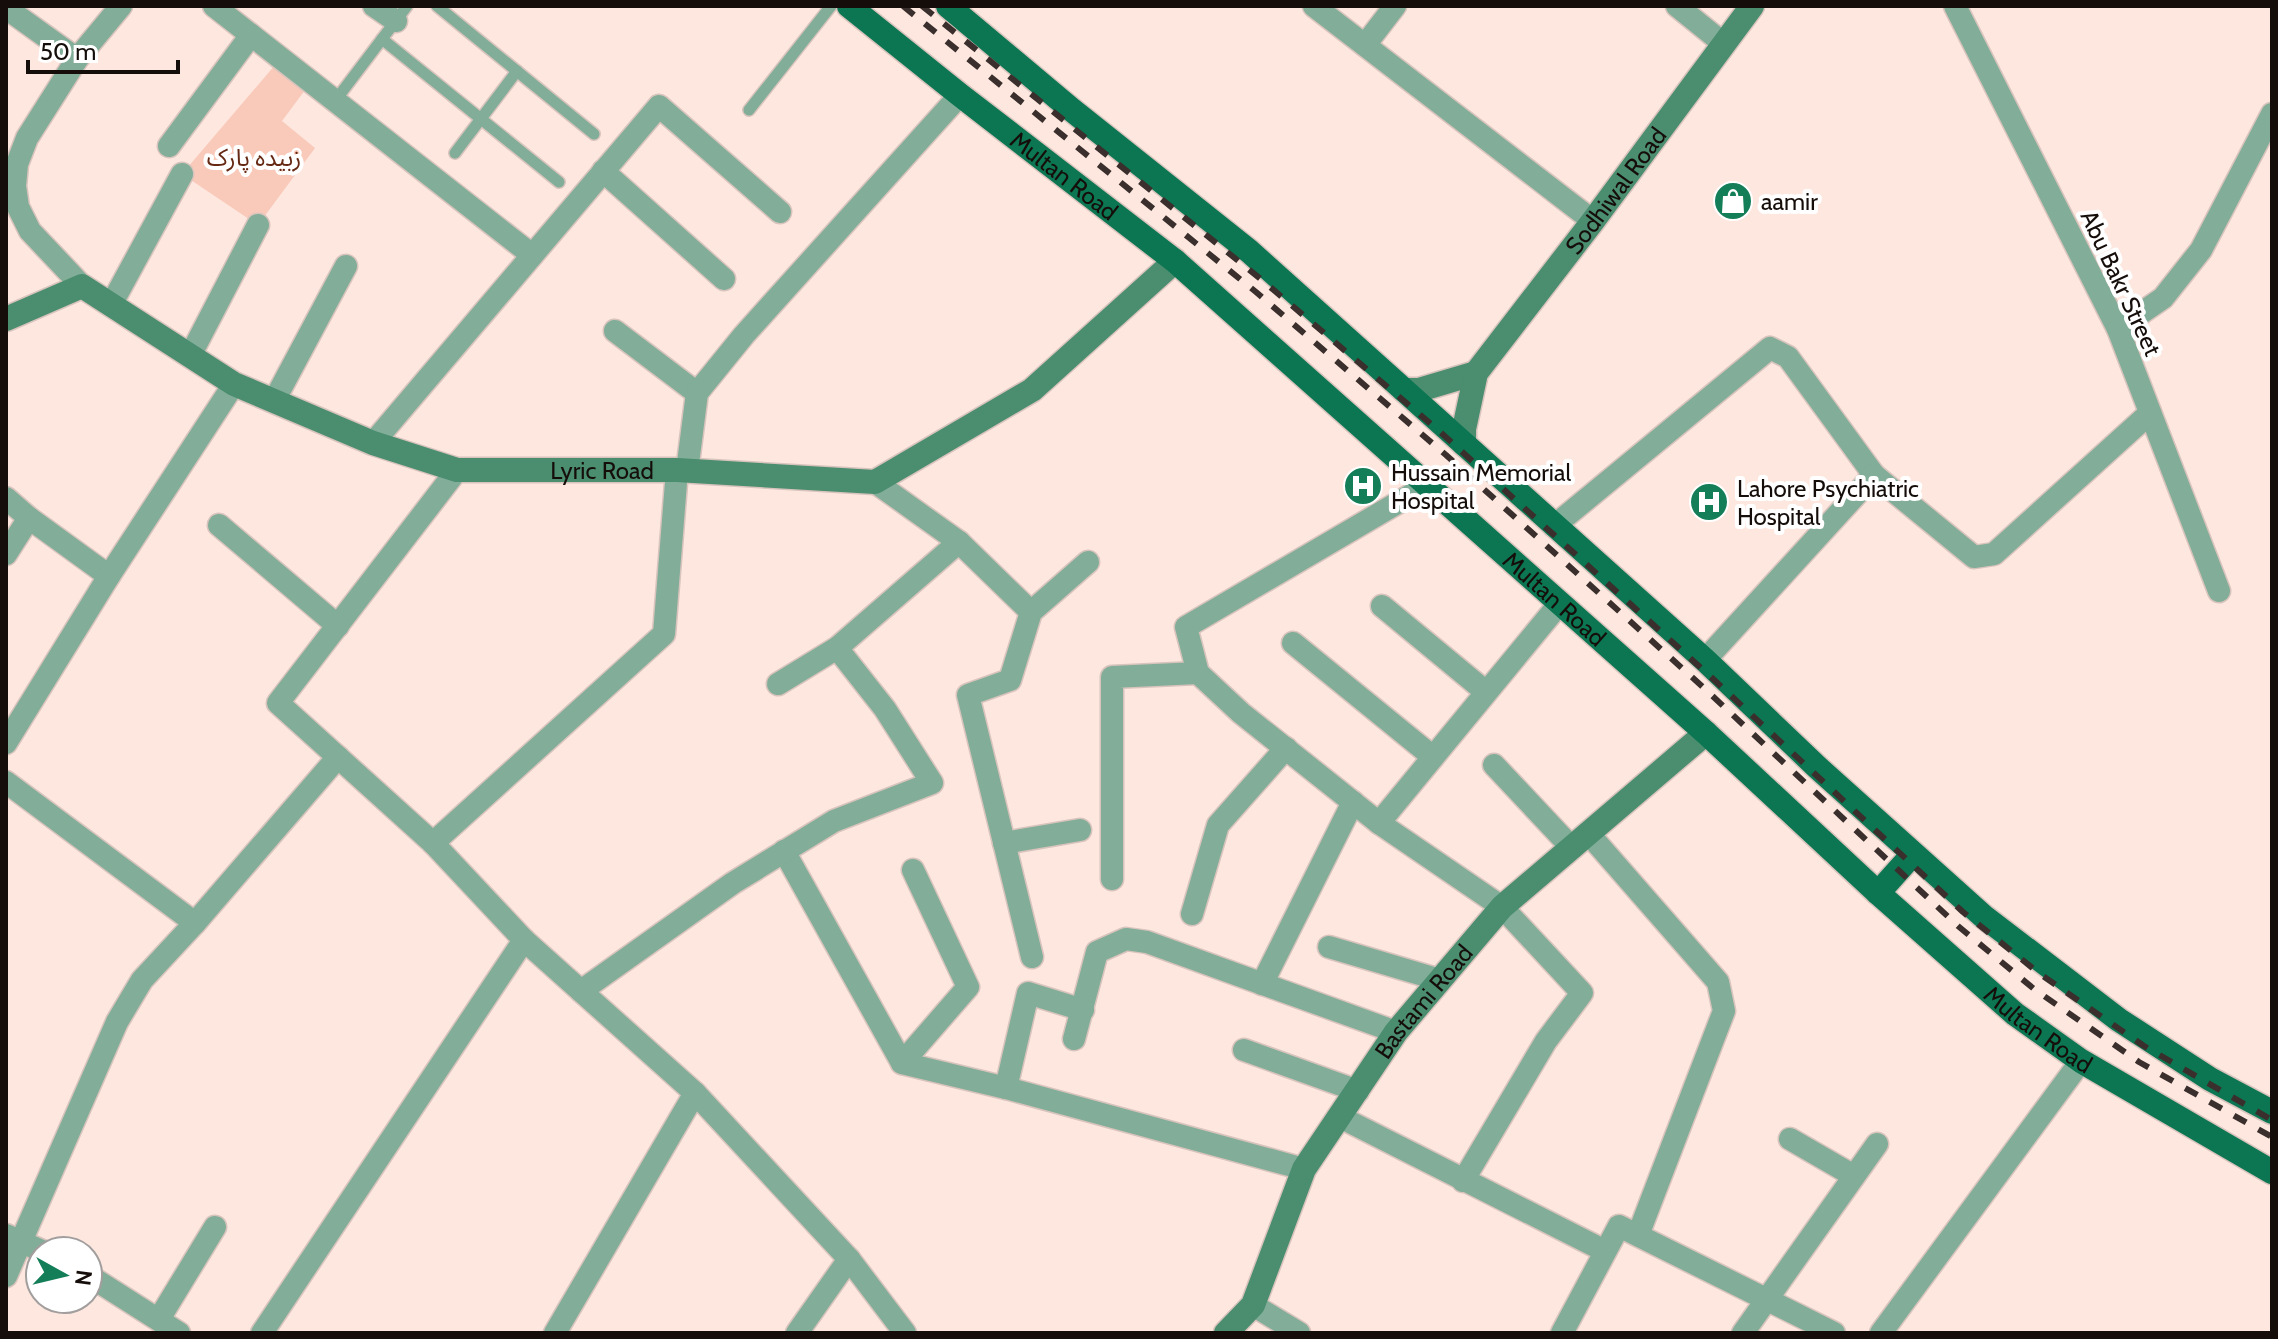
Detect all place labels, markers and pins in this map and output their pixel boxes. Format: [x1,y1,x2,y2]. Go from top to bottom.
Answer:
shop icon: aamir [1712,180,1754,222]
place label: aamir [1761,187,1818,216]
place label: Hussain Memorial Hospital [1391,458,1571,515]
hospital icon: Hussain Memorial Hospital [1342,465,1384,507]
place label: Lahore Psychiatric Hospital [1737,474,1919,531]
hospital icon: Lahore Psychiatric Hospital [1688,481,1730,523]

